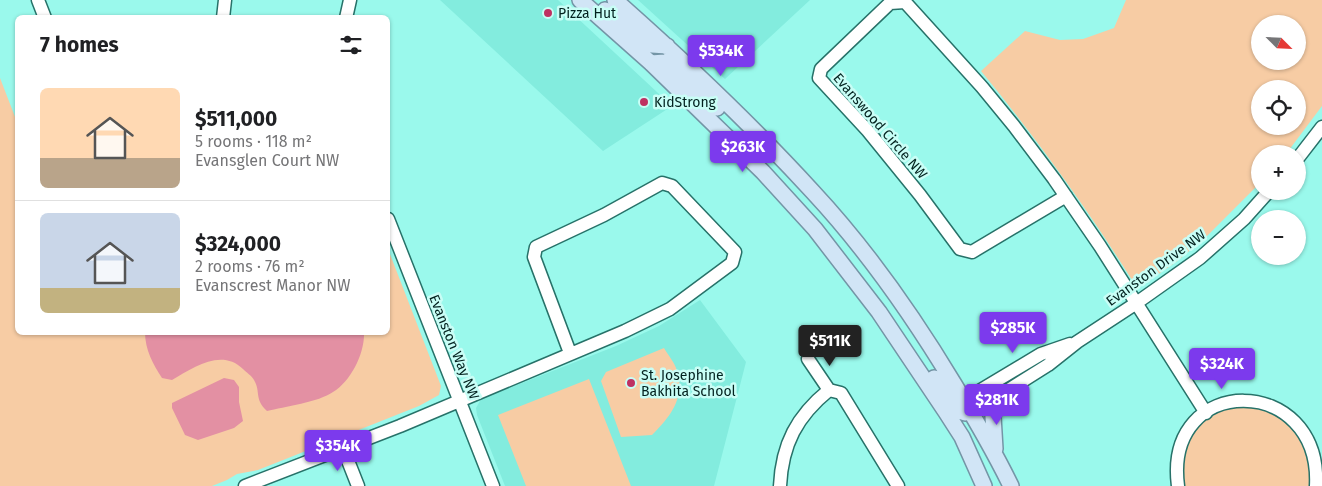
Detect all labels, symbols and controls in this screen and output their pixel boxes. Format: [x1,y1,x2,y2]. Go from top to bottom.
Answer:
place label: Pizza Hut [558,5,617,22]
marker: Pizza Hut [542,7,554,19]
north arrow [1251,15,1306,70]
map controls [1251,15,1306,265]
icon: filters [337,31,365,59]
text: 7 homes [40,32,119,58]
pin: $534K [686,34,756,77]
text: $534K [699,41,743,60]
street label: Evanswood Circle NW [829,70,931,183]
button: locate [1251,80,1306,135]
place label: KidStrong [654,94,717,111]
marker: KidStrong [638,96,650,108]
text: $511,000 [195,106,277,132]
icon: home [80,108,140,168]
pin: $263K [708,130,778,173]
text: 5 rooms · 118 m² [195,132,312,151]
text: $263K [721,137,765,156]
button: + [1251,145,1306,200]
text: Evansglen Court NW [195,151,339,170]
button: − [1251,210,1306,265]
street label: Evanston Drive NW [1103,226,1209,310]
text: $324,000 [195,231,281,257]
icon: home [80,233,140,293]
text: 2 rooms · 76 m² [195,257,305,276]
text: Evanscrest Manor NW [195,276,350,295]
street label: Evanston Way NW [425,292,483,402]
pin: $285K [978,312,1048,354]
text: $285K [991,318,1035,337]
pin: $511K [795,324,865,367]
text: $511K [809,331,851,350]
pin: $324K [1187,348,1257,390]
text: $324K [1200,354,1244,373]
place label: St. Josephine Bakhita School [641,367,736,400]
marker: St. Josephine Bakhita School [625,377,637,389]
pin: $281K [962,384,1032,426]
text: $281K [975,390,1019,409]
pin: $354K [303,430,373,472]
text: $354K [316,436,360,455]

